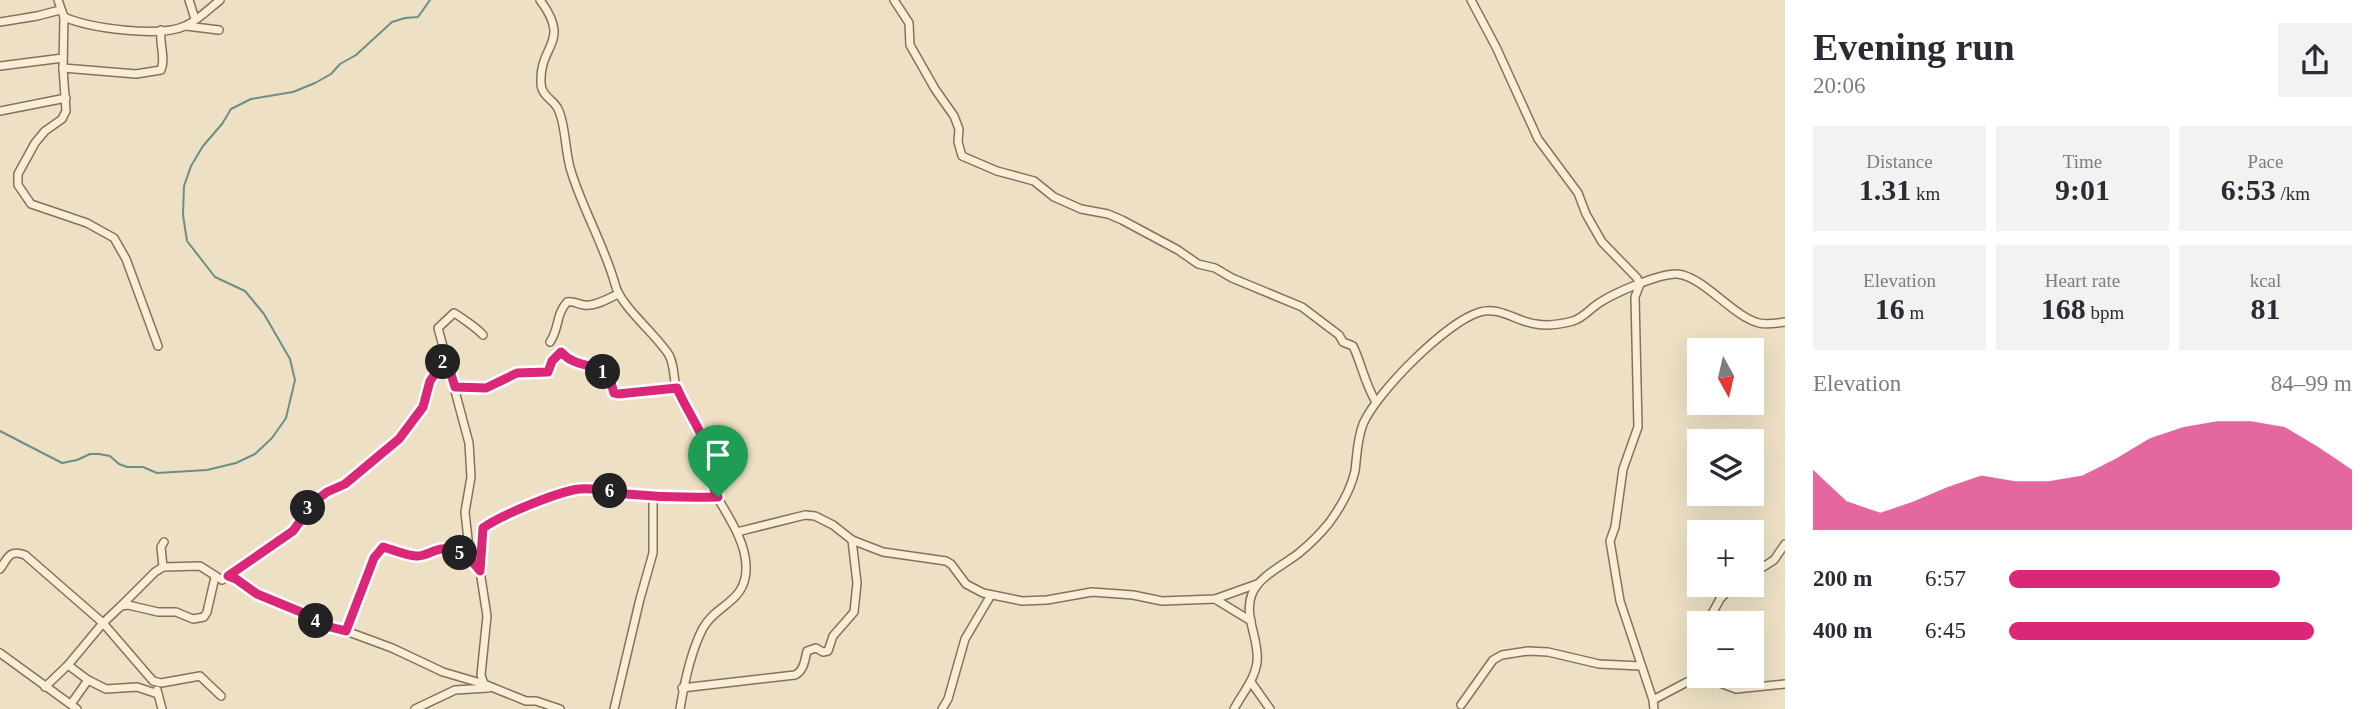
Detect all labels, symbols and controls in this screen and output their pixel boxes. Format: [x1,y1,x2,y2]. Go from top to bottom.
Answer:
button: share [2278,23,2352,97]
text: Evening run [1813,26,2015,68]
text: 20:06 [1813,73,1865,98]
text: Distance [1866,151,1933,172]
text: Time [2063,151,2102,172]
text: Pace [2248,151,2283,172]
text: 1.31 [1859,173,1911,206]
text: 9:01 [2055,173,2110,206]
text: 6:53 [2221,173,2276,206]
text: km [1911,183,1940,204]
text: /km [2276,183,2310,204]
text: Elevation [1863,270,1936,291]
text: Heart rate [2045,270,2120,291]
text: kcal [2250,270,2281,291]
text: 16 [1875,292,1905,325]
text: 168 [2041,292,2086,325]
text: 81 [2251,292,2281,325]
text: m [1905,302,1924,323]
text: bpm [2086,302,2124,323]
north arrow [1687,338,1764,415]
map controls [1687,338,1764,688]
pin: 2 [426,344,460,380]
text: 2 [438,351,447,372]
pin: 1 [586,354,620,390]
text: 1 [598,361,607,382]
text: Elevation [1813,371,1901,396]
text: 84–99 m [2271,371,2352,396]
pin [688,425,748,497]
button: layers [1687,429,1764,506]
icon: arrive [699,436,737,474]
pin: 6 [592,474,628,508]
text: 6 [605,480,614,501]
pin: 3 [290,490,326,526]
text: 3 [303,497,312,518]
button: + [1687,520,1764,597]
pin: 5 [442,536,477,570]
text: 5 [455,542,464,563]
text: 200 m [1813,566,1872,591]
text: 6:57 [1925,566,1966,591]
pin: 4 [298,604,334,638]
text: 4 [311,610,320,631]
button: − [1687,611,1764,688]
text: 400 m [1813,618,1872,643]
text: 6:45 [1925,618,1966,643]

